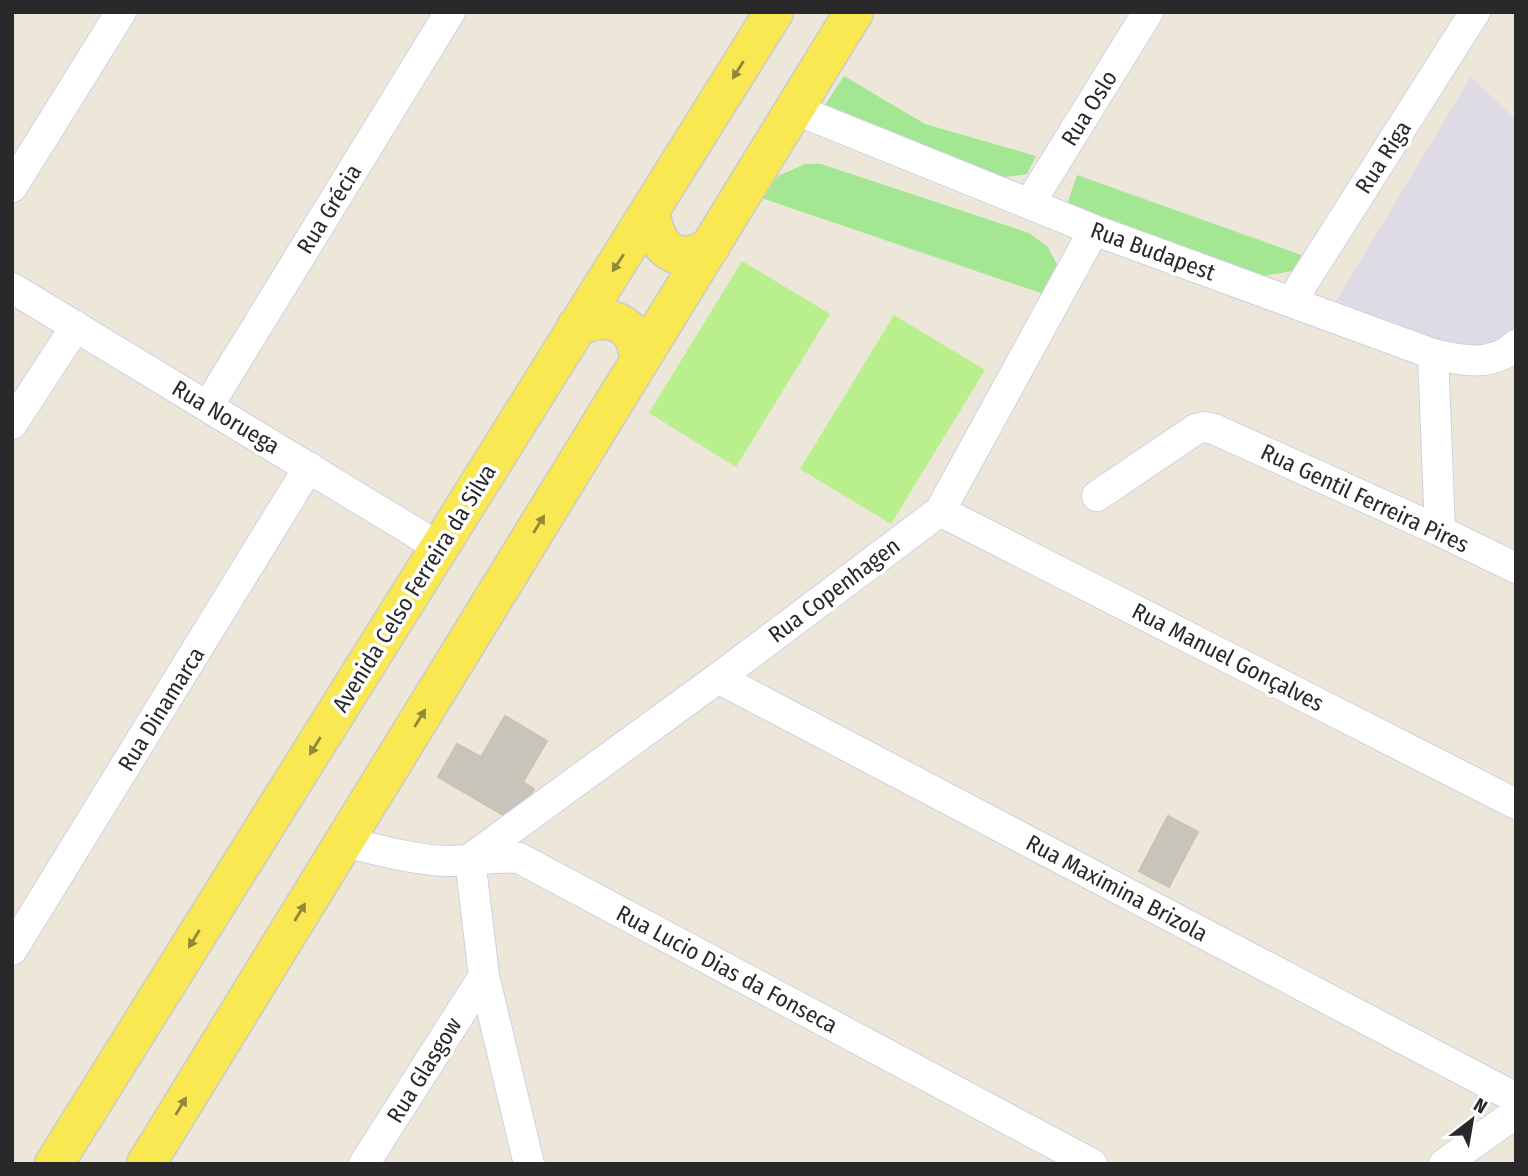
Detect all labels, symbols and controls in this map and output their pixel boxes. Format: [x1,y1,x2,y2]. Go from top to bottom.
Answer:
one-way arrow [732,61,745,80]
street label: Rua Oslo [1055,65,1123,151]
street label: Rua Riga [1349,115,1417,199]
street label: Rua Grécia [291,159,367,259]
street label: Rua Budapest [1087,216,1219,287]
one-way arrow [612,254,625,273]
street label: Rua Noruega [167,374,285,460]
street label: Rua Gentil Ferreira Pires [1257,437,1474,559]
street label: Avenida Celso Ferreira da Silva [326,459,502,717]
one-way arrow [533,515,546,534]
street label: Rua Copenhagen [763,531,905,649]
street label: Rua Manuel Gonçalves [1128,597,1329,717]
street label: Rua Dinamarca [112,642,210,776]
one-way arrow [413,708,426,727]
one-way arrow [308,737,321,756]
street label: Rua Maximina Brizola [1021,828,1213,948]
street label: Rua Lucio Dias da Fonseca [612,899,842,1039]
one-way arrow [294,902,307,921]
one-way arrow [188,930,201,949]
street label: Rua Glasgow [381,1012,467,1128]
north arrow [1437,1085,1507,1155]
text: N [1470,1093,1491,1119]
one-way arrow [175,1096,188,1115]

